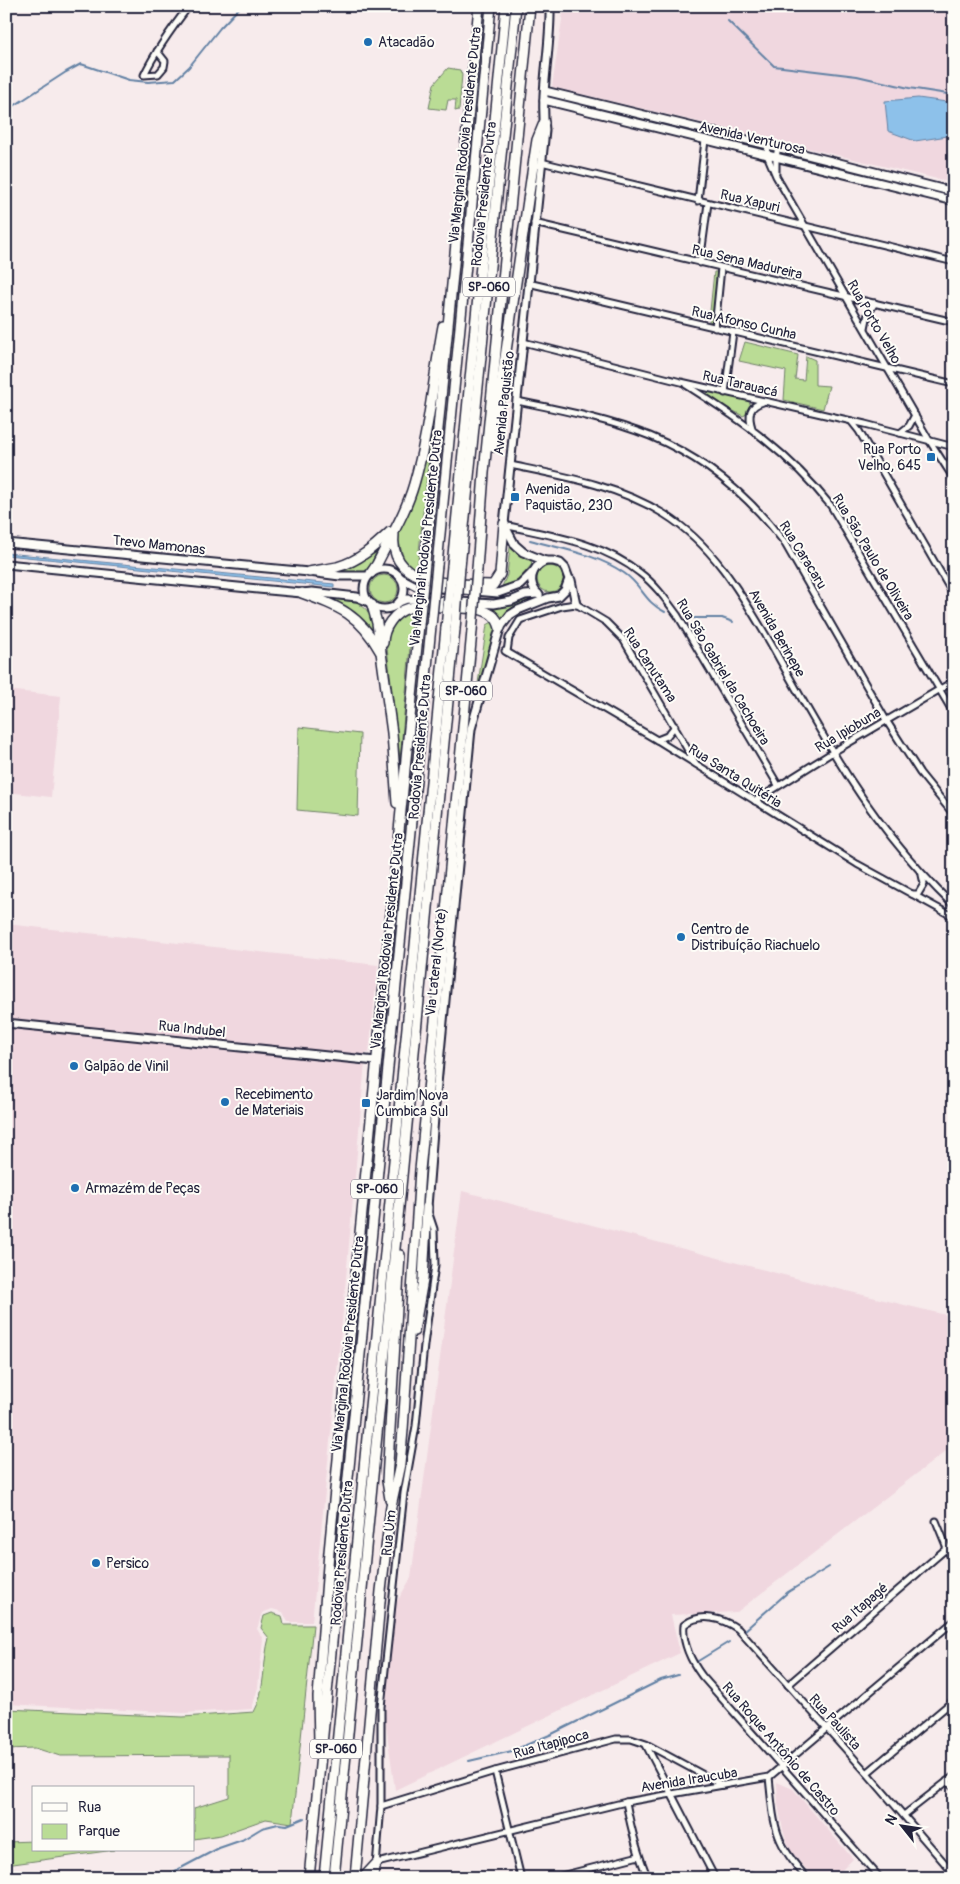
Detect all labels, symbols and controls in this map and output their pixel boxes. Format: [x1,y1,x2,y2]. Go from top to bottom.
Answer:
street label: Via Marginal Rodovia Presidente Dutra [445,26,485,244]
place label: Atacadão [378,34,435,51]
marker: Atacadão [362,36,374,48]
street label: Avenida Venturosa [697,118,807,158]
street label: Rodovia Presidente Dutra [468,121,500,267]
street label: Rua Xapuri [719,186,782,216]
street label: Rua Sena Madureira [690,241,804,283]
street label: Rua Porto Velho [843,277,905,367]
road number: SP-060 [463,278,515,296]
street label: Rua Afonso Cunha [690,303,798,343]
street label: Avenida Paquistão [490,350,518,456]
street label: Rua Tarauacá [701,367,779,401]
street label: Via Marginal Rodovia Presidente Dutra [406,429,446,647]
place label: Rua Porto Velho, 645 [858,441,921,474]
marker: Rua Porto Velho, 645 [925,451,937,463]
place label: Avenida Paquistão, 230 [525,481,613,514]
marker: Avenida Paquistão, 230 [509,491,521,503]
street label: Rua São Paulo de Oliveira [829,491,917,623]
street label: Rua Caracaru [775,518,831,592]
street label: Trevo Mamonas [112,532,207,558]
street label: Avenida Berinepe [745,586,809,680]
street label: Rua São Gabriel da Cachoeira [673,596,773,748]
street label: Rua Canutama [620,625,680,705]
street label: Rodovia Presidente Dutra [405,674,435,820]
road number: SP-060 [440,681,492,700]
street label: Rua Ipiobuna [812,704,884,756]
street label: Rua Santa Quitéria [685,740,785,812]
street label: Via Marginal Rodovia Presidente Dutra [367,832,407,1050]
street label: Via Lateral (Norte) [422,907,450,1017]
place label: Centro de Distribuíção Riachuelo [691,921,821,954]
marker: Centro de Distribuíção Riachuelo [675,931,687,943]
street label: Rua Indubel [158,1017,226,1041]
place label: Galpão de Vinil [84,1058,169,1075]
marker: Galpão de Vinil [68,1060,80,1072]
place label: Recebimento de Materiais [235,1086,314,1119]
place label: Jardim Nova Cumbica Sul [376,1087,448,1120]
marker: Recebimento de Materiais [219,1096,231,1108]
marker: Jardim Nova Cumbica Sul [360,1097,372,1109]
place label: Armazém de Peças [85,1180,201,1197]
road number: SP-060 [351,1180,403,1198]
marker: Armazém de Peças [69,1182,81,1194]
street label: Via Marginal Rodovia Presidente Dutra [328,1235,368,1453]
street label: Rodovia Presidente Dutra [327,1480,357,1626]
street label: Rua Um [378,1509,400,1557]
place label: Persico [106,1555,149,1572]
marker: Persico [90,1557,102,1569]
street label: Rua Itapagé [829,1579,891,1637]
street label: Rua Roque Antônio de Castro [718,1679,844,1820]
street label: Rua Paulista [805,1691,865,1753]
street label: Rua Itapipoca [511,1726,591,1762]
road number: SP-060 [310,1740,362,1758]
street label: Avenida Iraucuba [639,1764,739,1796]
legend [32,1786,195,1852]
text: Rua [78,1798,101,1817]
north arrow [878,1802,928,1852]
text: N [881,1811,901,1828]
text: Parque [78,1822,121,1841]

